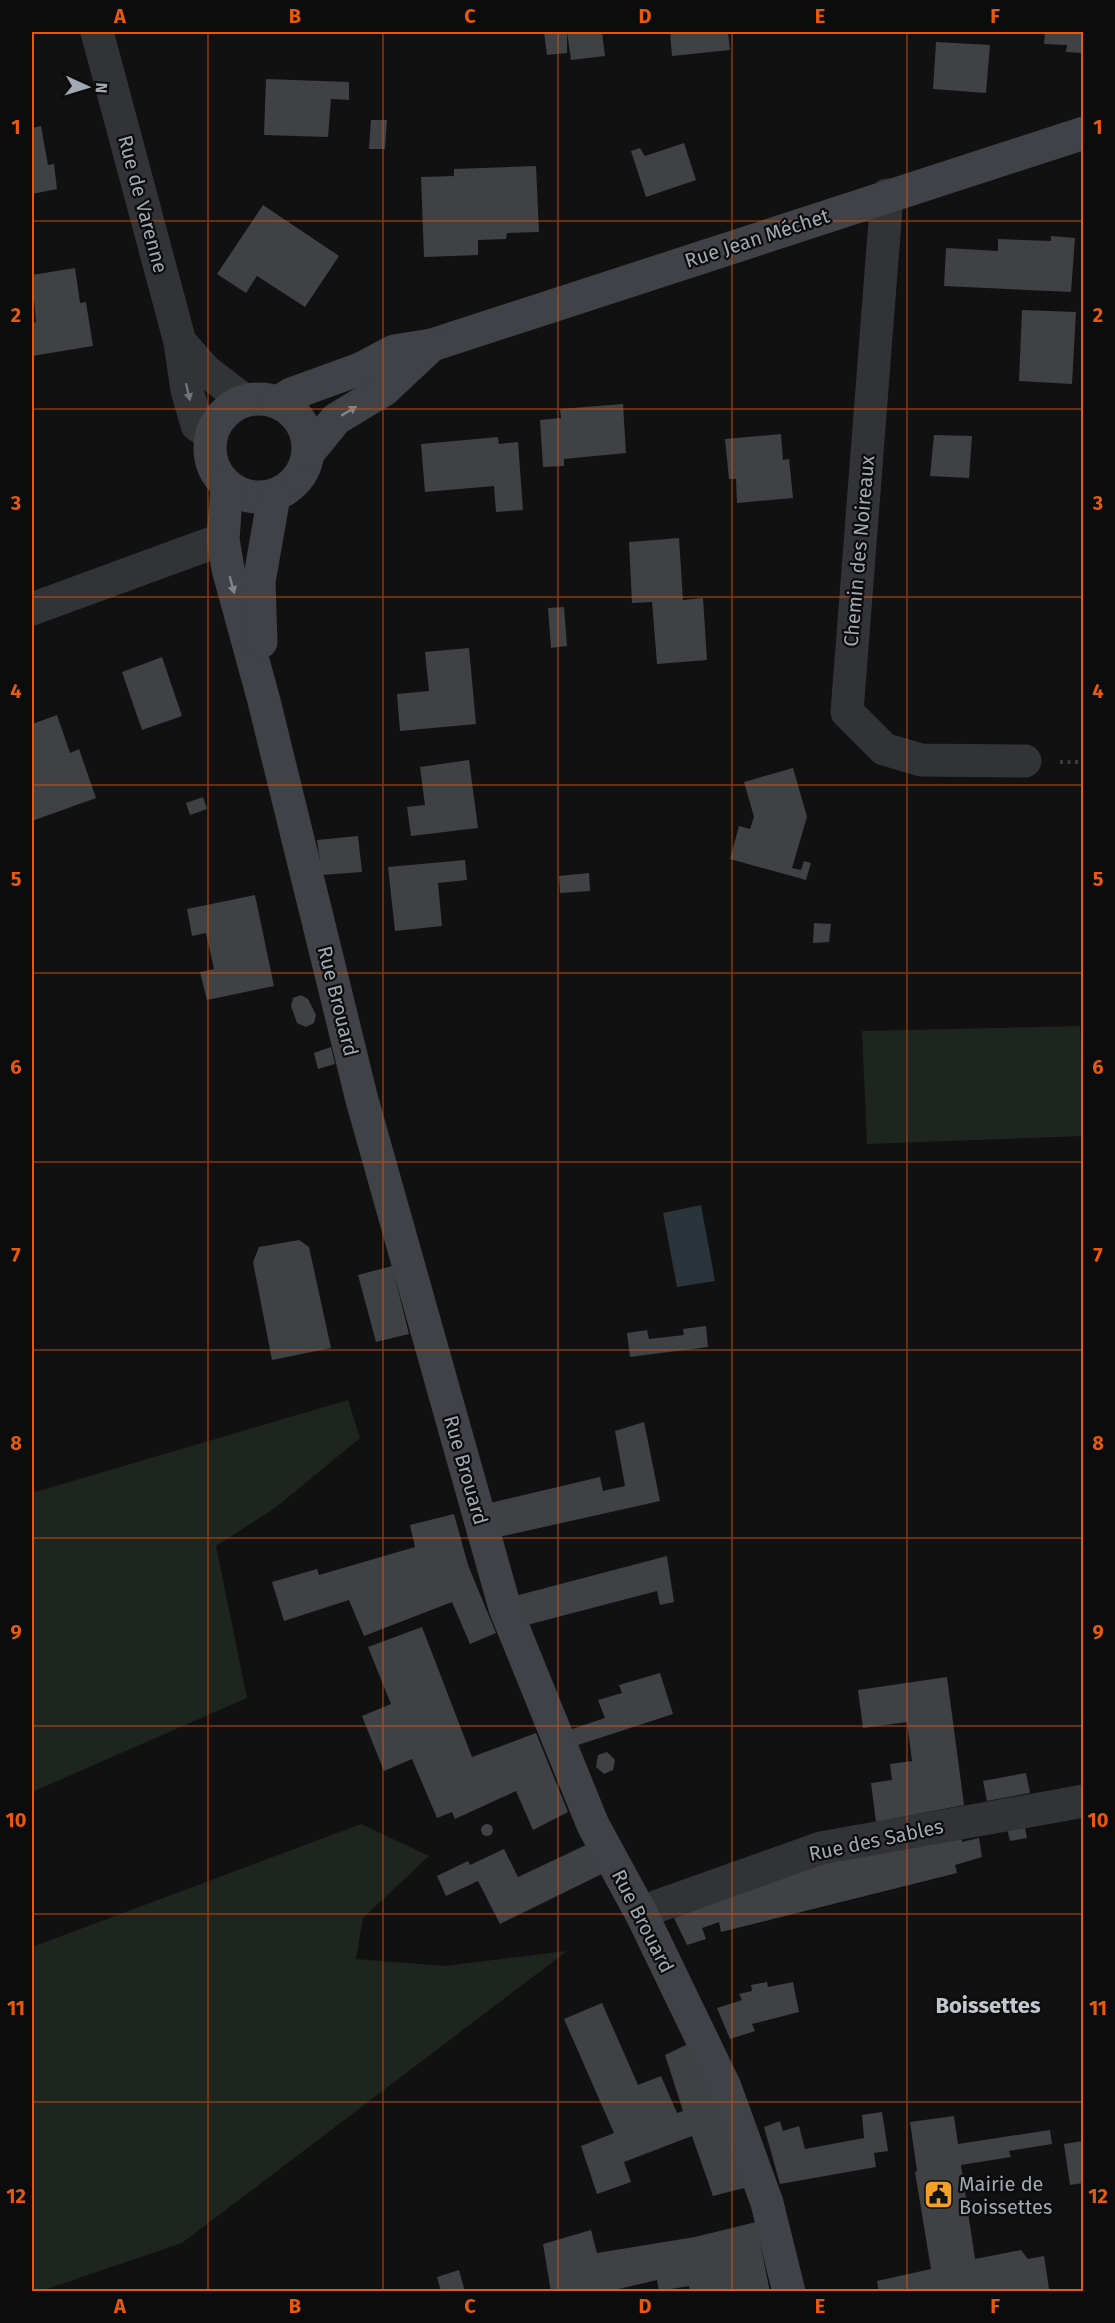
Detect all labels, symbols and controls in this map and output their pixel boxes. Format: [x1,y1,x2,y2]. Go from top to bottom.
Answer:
text: A [113,4,127,28]
text: B [289,4,301,28]
text: C [464,4,476,28]
text: D [638,4,652,28]
text: E [815,4,825,28]
text: F [990,4,1000,28]
north arrow [57,57,117,117]
text: N [92,82,111,94]
text: 1 [11,115,21,139]
text: 1 [1093,115,1103,139]
street label: Rue de Varenne [113,132,173,276]
street label: Rue Jean Méchet [682,203,833,273]
text: 2 [11,303,21,327]
text: 2 [1093,303,1103,327]
one-way arrow [184,382,194,401]
one-way arrow [341,405,357,416]
street label: Chemin des Noireaux [839,454,879,648]
text: 3 [10,491,21,515]
text: 3 [1092,491,1103,515]
one-way arrow [228,576,237,594]
text: 4 [10,679,22,703]
text: 4 [1092,679,1104,703]
text: 5 [11,867,22,891]
text: 5 [1093,867,1104,891]
street label: Rue Brouard [313,944,363,1058]
text: 6 [10,1055,22,1079]
text: 6 [1092,1055,1104,1079]
text: 7 [11,1243,21,1267]
text: 7 [1093,1243,1103,1267]
street label: Rue Brouard [439,1413,493,1527]
text: 8 [10,1431,22,1455]
text: 8 [1092,1431,1104,1455]
text: 9 [10,1620,22,1644]
text: 9 [1092,1620,1104,1644]
text: 10 [6,1808,26,1832]
text: 10 [1088,1808,1108,1832]
street label: Rue des Sables [806,1814,946,1866]
street label: Rue Brouard [607,1865,679,1977]
district label: Boissettes [935,1992,1041,2019]
text: 11 [7,1996,25,2020]
text: 11 [1089,1996,1107,2020]
place label: Mairie de Boissettes [959,2172,1052,2219]
public building icon: Mairie de Boissettes [922,2179,954,2211]
text: 12 [6,2184,26,2208]
text: 12 [1088,2184,1108,2208]
text: A [113,2294,127,2318]
text: B [289,2294,301,2318]
text: C [464,2294,476,2318]
text: D [638,2294,652,2318]
text: E [815,2294,825,2318]
text: F [990,2294,1000,2318]

